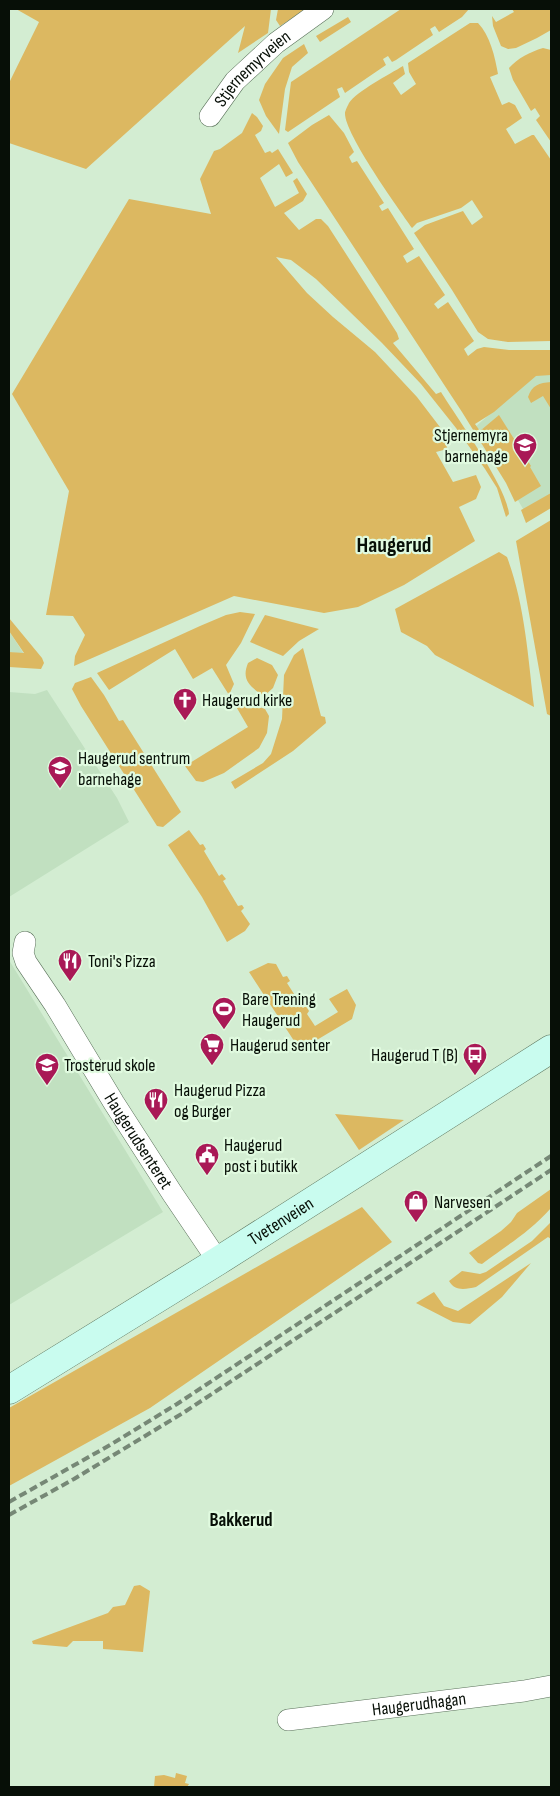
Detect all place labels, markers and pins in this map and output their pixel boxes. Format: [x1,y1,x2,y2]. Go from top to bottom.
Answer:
place label: Stjernemyra barnehage [434,425,508,467]
school or university icon: Stjernemyra barnehage [512,432,538,466]
church icon: Haugerud kirke [172,687,198,721]
place label: Haugerud kirke [202,690,292,711]
place label: Haugerud sentrum barnehage [78,748,190,790]
school or university icon: Haugerud sentrum barnehage [47,755,73,789]
restaurant icon: Toni's Pizza [57,948,83,982]
place label: Toni's Pizza [88,951,156,972]
place label: Bare Trening Haugerud [242,989,316,1031]
sports icon: Bare Trening Haugerud [211,996,237,1030]
supermarket icon: Haugerud senter [199,1032,225,1066]
place label: Haugerud senter [230,1035,330,1056]
bus stop icon: Haugerud T (B) [462,1042,488,1076]
place label: Haugerud T (B) [371,1045,458,1066]
school or university icon: Trosterud skole [34,1052,60,1086]
place label: Trosterud skole [64,1055,156,1076]
place label: Haugerud Pizza og Burger [174,1080,266,1122]
restaurant icon: Haugerud Pizza og Burger [143,1087,169,1121]
place label: Haugerud post i butikk [224,1135,298,1177]
public building icon: Haugerud post i butikk [194,1142,220,1176]
shop icon: Narvesen [403,1189,429,1223]
place label: Narvesen [434,1192,491,1213]

